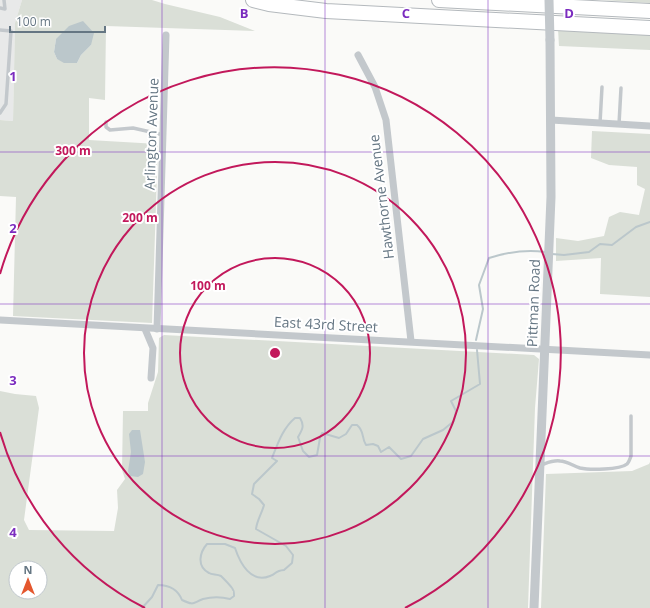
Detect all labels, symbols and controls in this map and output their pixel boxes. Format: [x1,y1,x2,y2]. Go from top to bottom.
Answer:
text: B [240,4,249,22]
text: C [402,4,410,22]
text: D [564,4,574,22]
scale bar [10,8,105,34]
text: 100 m [16,13,51,30]
text: 1 [9,67,17,85]
street label: Arlington Avenue [140,77,162,190]
street label: Hawthorne Avenue [364,133,398,260]
text: 300 m [55,142,91,159]
text: 200 m [122,209,158,226]
text: 2 [9,219,17,237]
street label: Pittman Road [522,259,544,347]
text: 100 m [190,277,226,294]
street label: East 43rd Street [274,312,378,336]
centre of rings [268,346,282,360]
text: 3 [9,371,17,389]
text: 4 [9,523,17,541]
north arrow [8,560,48,600]
text: N [24,562,32,577]

